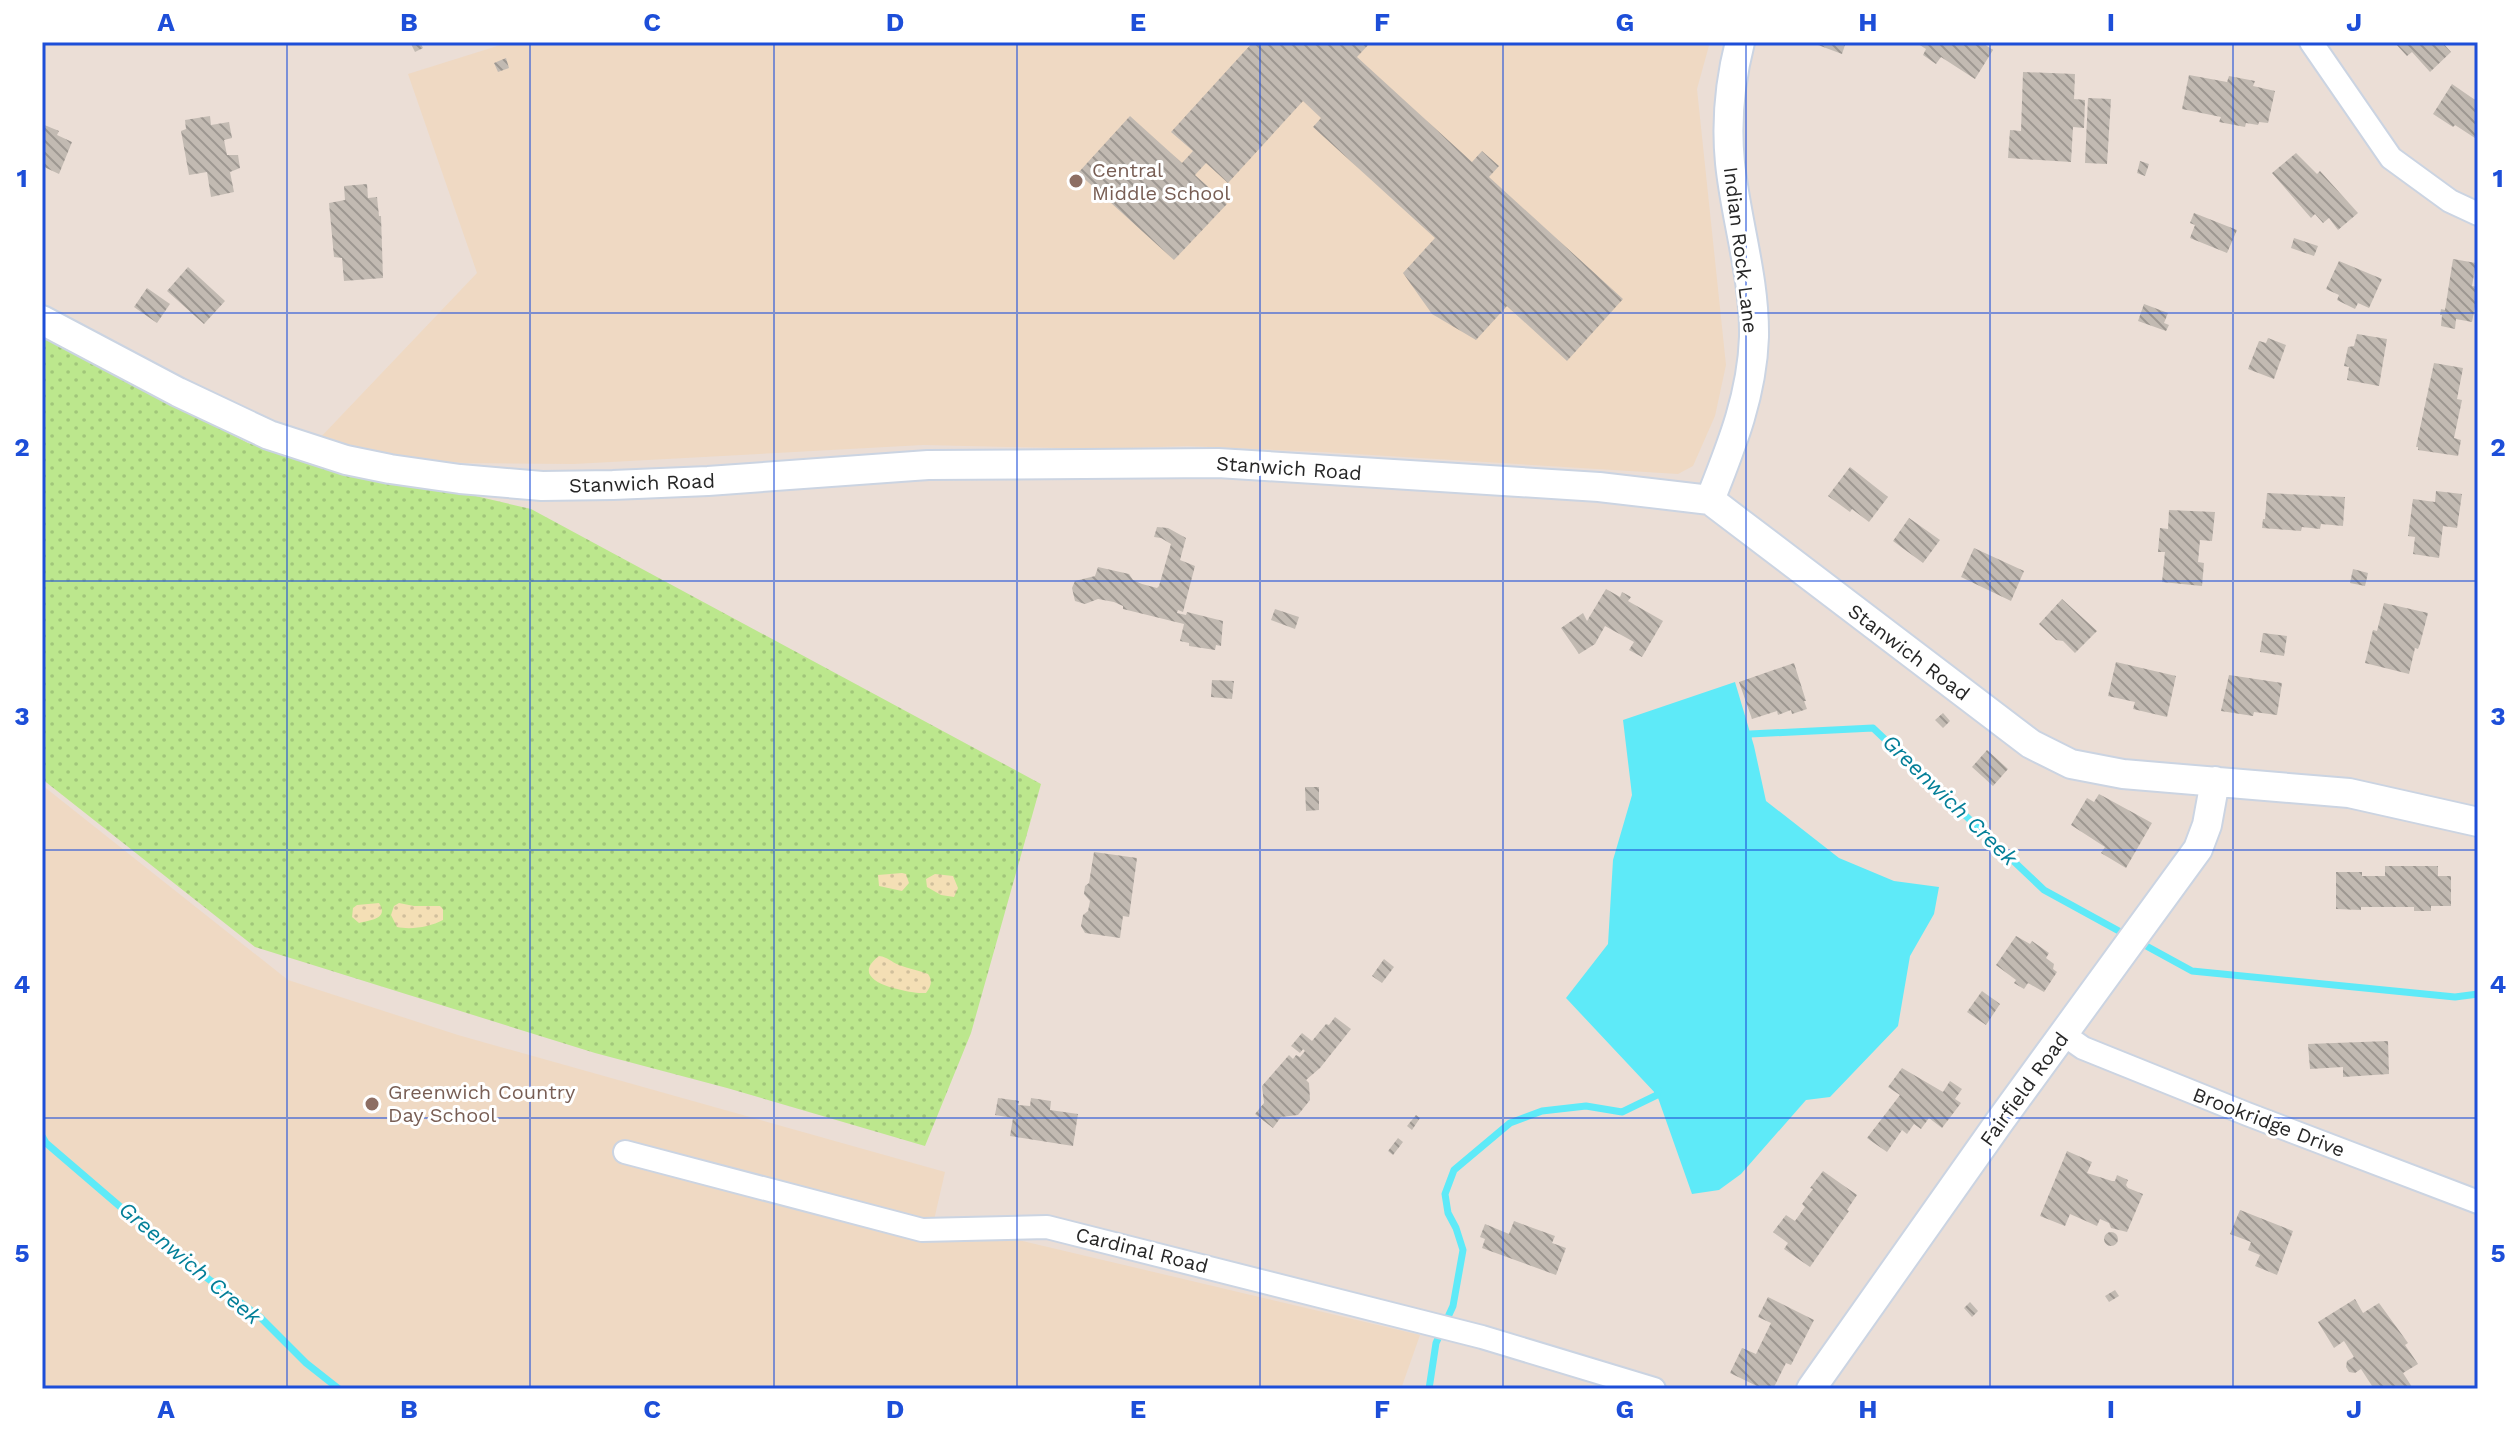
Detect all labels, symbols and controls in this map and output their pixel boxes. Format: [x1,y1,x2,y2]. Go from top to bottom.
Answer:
text: A [157,7,175,37]
text: B [400,7,418,37]
text: C [643,7,661,37]
text: D [886,7,904,37]
text: E [1130,7,1146,37]
text: F [1374,7,1390,37]
text: G [1616,7,1634,37]
text: H [1858,7,1878,37]
text: I [2107,7,2115,37]
text: J [2346,7,2362,37]
place label: Central Middle School [1092,158,1230,205]
text: 1 [16,163,28,193]
text: 1 [2492,163,2504,193]
street label: Indian Rock Lane [1719,165,1763,335]
marker: Central Middle School [1067,172,1085,190]
text: 2 [14,432,30,462]
text: 2 [2490,432,2506,462]
street label: Stanwich Road [1215,451,1363,485]
street label: Stanwich Road [569,468,715,498]
street label: Stanwich Road [1843,598,1975,706]
text: 3 [14,701,30,731]
text: 3 [2490,701,2506,731]
water label: Greenwich Creek [1877,729,2023,871]
text: 4 [14,969,31,999]
text: 4 [2490,969,2507,999]
street label: Fairfield Road [1975,1027,2073,1151]
place label: Greenwich Country Day School [388,1080,576,1127]
street label: Brookridge Drive [2190,1082,2348,1162]
marker: Greenwich Country Day School [363,1095,381,1113]
water label: Greenwich Creek [114,1196,267,1330]
street label: Cardinal Road [1073,1222,1211,1278]
text: 5 [14,1238,30,1268]
text: 5 [2490,1238,2506,1268]
text: A [157,1394,175,1424]
text: B [400,1394,418,1424]
text: C [643,1394,661,1424]
text: D [886,1394,904,1424]
text: E [1130,1394,1146,1424]
text: F [1374,1394,1390,1424]
text: G [1616,1394,1634,1424]
text: H [1858,1394,1878,1424]
text: I [2107,1394,2115,1424]
text: J [2346,1394,2362,1424]

